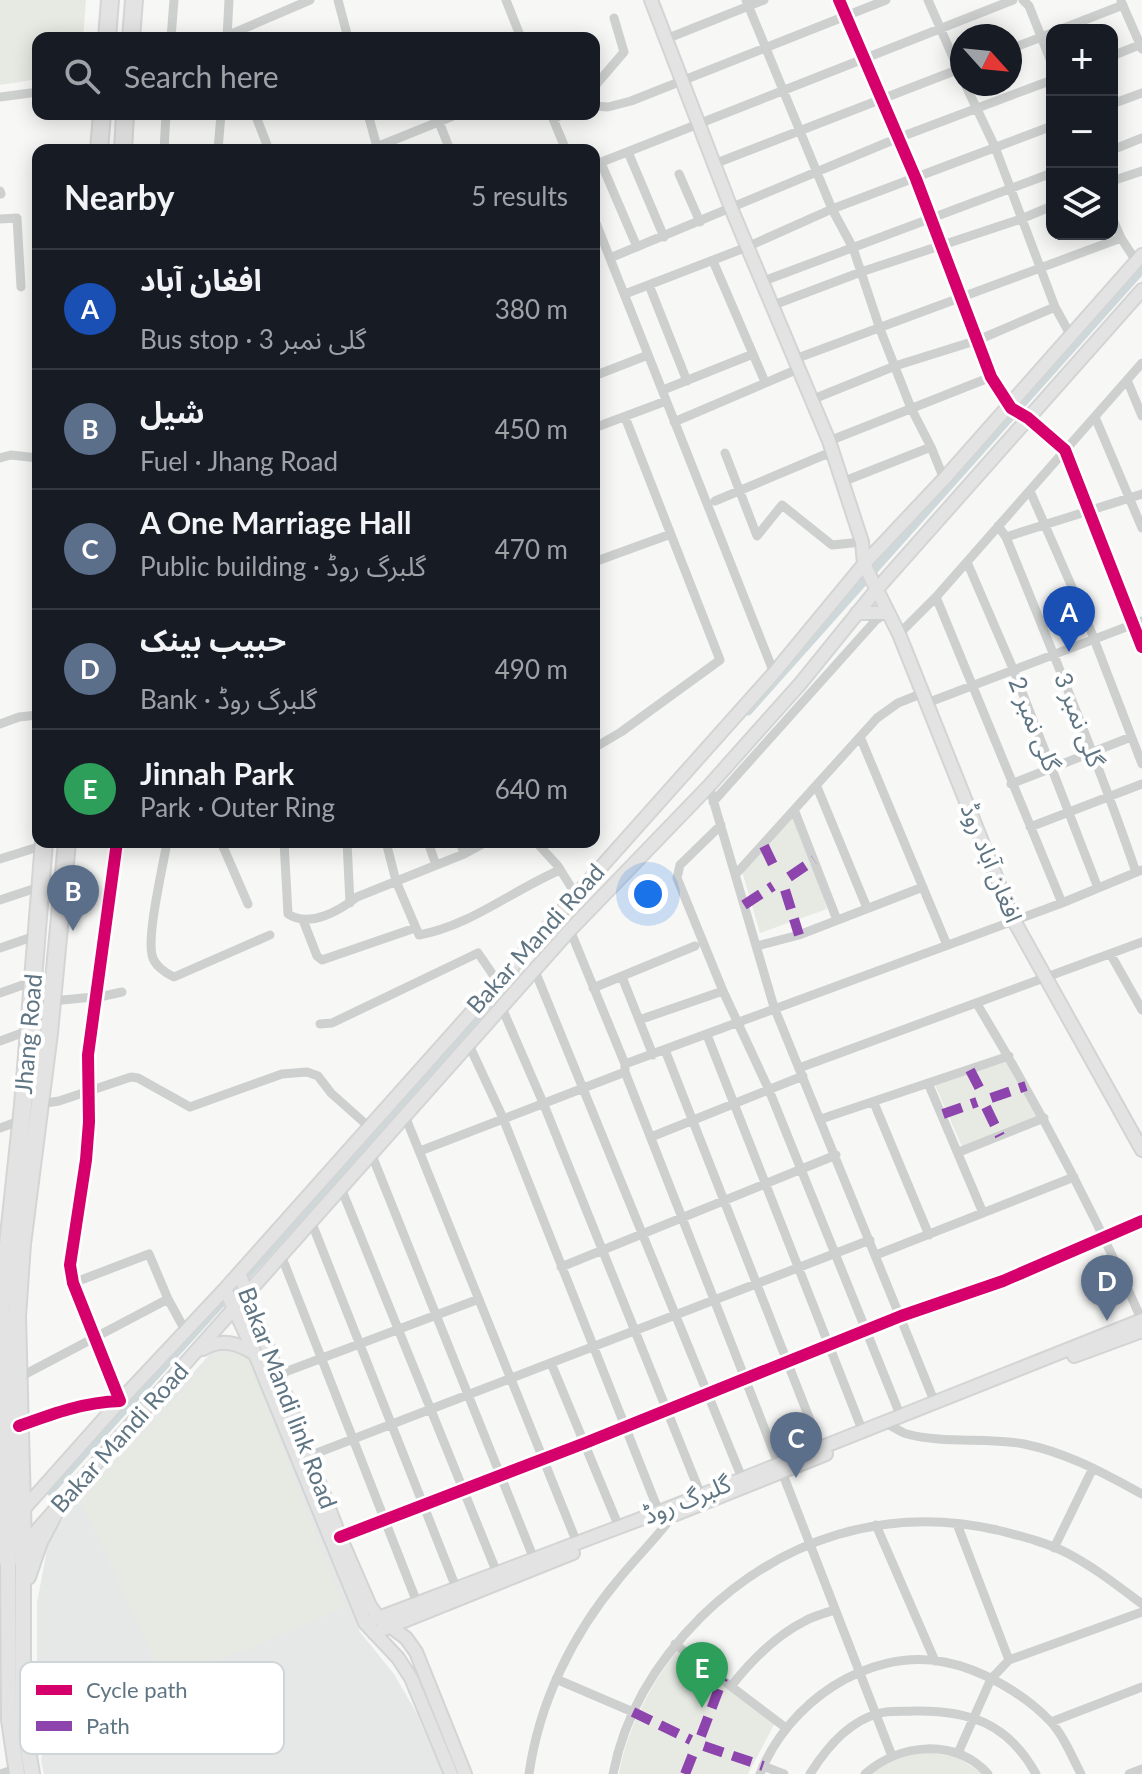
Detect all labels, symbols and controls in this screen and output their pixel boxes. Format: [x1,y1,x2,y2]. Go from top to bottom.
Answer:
north arrow [950,24,1022,96]
map controls [1046,24,1118,240]
button: + [1046,24,1118,96]
search box [32,32,600,120]
icon: search [60,54,104,98]
text: Search here [124,58,279,94]
button: − [1046,96,1118,168]
button: layers [1046,168,1118,240]
text: Nearby [64,176,175,217]
text: 5 results [471,180,568,212]
text: افغان آباد [140,261,262,297]
text: A [81,293,99,325]
text: 380 m [495,293,568,325]
text: Bus stop · گلی نمبر 3 [140,323,366,355]
text: شیل [140,393,205,429]
text: B [81,413,99,445]
text: 450 m [495,413,568,445]
text: Fuel · Jhang Road [140,445,338,477]
text: A One Marriage Hall [140,504,412,540]
text: C [81,533,99,565]
text: 470 m [495,533,568,565]
text: Public building · گلبرگ روڈ [140,550,426,582]
pin: A [1043,586,1095,652]
text: حبیب بینک [140,621,286,657]
text: D [80,653,100,685]
text: 490 m [495,653,568,685]
street label: گلی نمبر 3 [1048,668,1112,772]
street label: گلی نمبر 2 [1002,672,1068,776]
text: Bank · گلبرگ روڈ [140,683,317,715]
text: Jinnah Park [140,755,294,791]
text: E [83,773,97,805]
text: 640 m [495,773,568,805]
text: Park · Outer Ring [140,791,335,823]
street label: افغان آباد روڈ [954,799,1029,927]
street label: Bakar Mandi Road [460,857,610,1019]
pin: B [47,865,99,931]
your location [628,874,668,914]
street label: Jhang Road [8,973,47,1095]
pin: D [1081,1255,1133,1321]
street label: Bakar Mandi link Road [233,1283,344,1512]
street label: Bakar Mandi Road [44,1356,194,1518]
pin: C [770,1412,822,1478]
street label: گلبرگ روڈ [638,1468,736,1530]
pin: E [676,1642,728,1708]
legend [20,1662,284,1754]
text: Cycle path [86,1676,188,1703]
text: Path [86,1712,130,1739]

